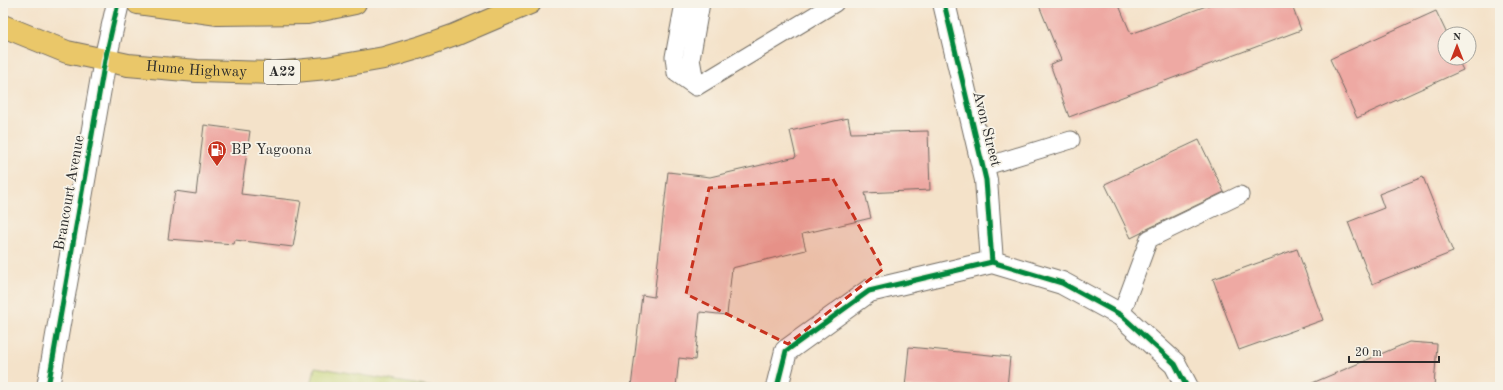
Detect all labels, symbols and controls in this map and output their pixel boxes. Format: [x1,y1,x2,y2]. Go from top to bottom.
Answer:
north arrow [1437,26,1477,66]
text: N [1453,32,1462,43]
street label: Hume Highway [145,59,247,80]
road number: A22 [264,60,300,84]
street label: Avon Street [969,90,1003,168]
street label: Brancourt Avenue [52,134,88,252]
fuel station icon: BP Yagoona [206,139,228,167]
place label: BP Yagoona [231,143,312,158]
scale bar [1349,338,1439,364]
text: 20 m [1355,347,1382,359]

